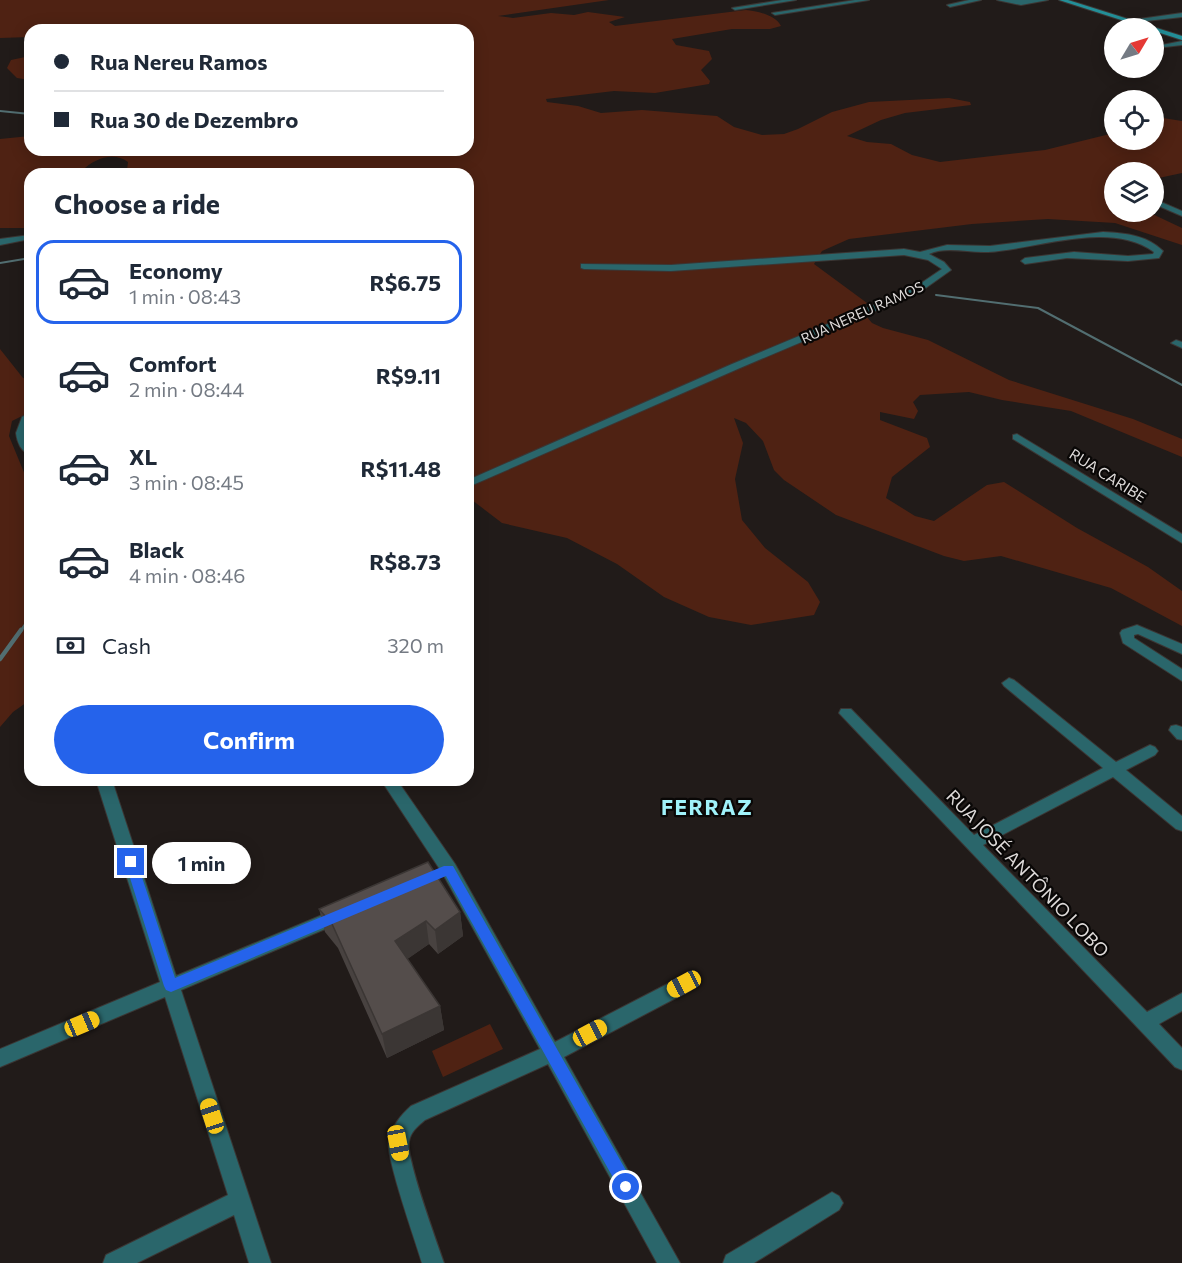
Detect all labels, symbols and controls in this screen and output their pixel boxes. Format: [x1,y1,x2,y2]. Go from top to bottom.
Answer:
north arrow [1104,18,1164,78]
map controls [1104,18,1164,222]
text: Rua Nereu Ramos [90,48,268,75]
button: locate [1104,90,1164,150]
text: Rua 30 de Dezembro [90,106,298,133]
button: layers [1104,162,1164,222]
text: Choose a ride [54,187,220,220]
icon: car [57,255,111,309]
text: Economy [129,257,223,284]
text: R$6.75 [370,269,441,296]
street label: RUA NEREU RAMOS [798,277,926,347]
text: 1 min · 08:43 [129,284,241,308]
icon: car [57,348,111,402]
text: Comfort [129,350,217,377]
text: R$9.11 [376,362,441,389]
text: 2 min · 08:44 [129,377,244,401]
icon: car [57,441,111,495]
text: XL [129,443,157,470]
street label: RUA CARIBE [1066,444,1150,506]
text: R$11.48 [360,455,441,482]
text: 3 min · 08:45 [129,470,244,494]
icon: car [57,534,111,588]
text: Black [129,536,184,563]
text: R$8.73 [369,548,441,575]
text: 4 min · 08:46 [129,563,245,587]
icon: cash [54,629,87,662]
text: Cash [102,632,151,659]
text: 320 m [387,633,444,657]
button: Confirm [54,705,444,774]
street label: RUA JOSÉ ANTÔNIO LOBO [942,785,1114,961]
district label: FERRAZ [661,794,753,819]
callout: 1 min [152,841,251,883]
route end [117,848,144,875]
text: 1 min [178,851,225,875]
car [664,968,704,1000]
car [62,1009,102,1039]
car [570,1017,610,1049]
car [198,1096,226,1136]
car [386,1124,410,1162]
route start [612,1173,639,1200]

